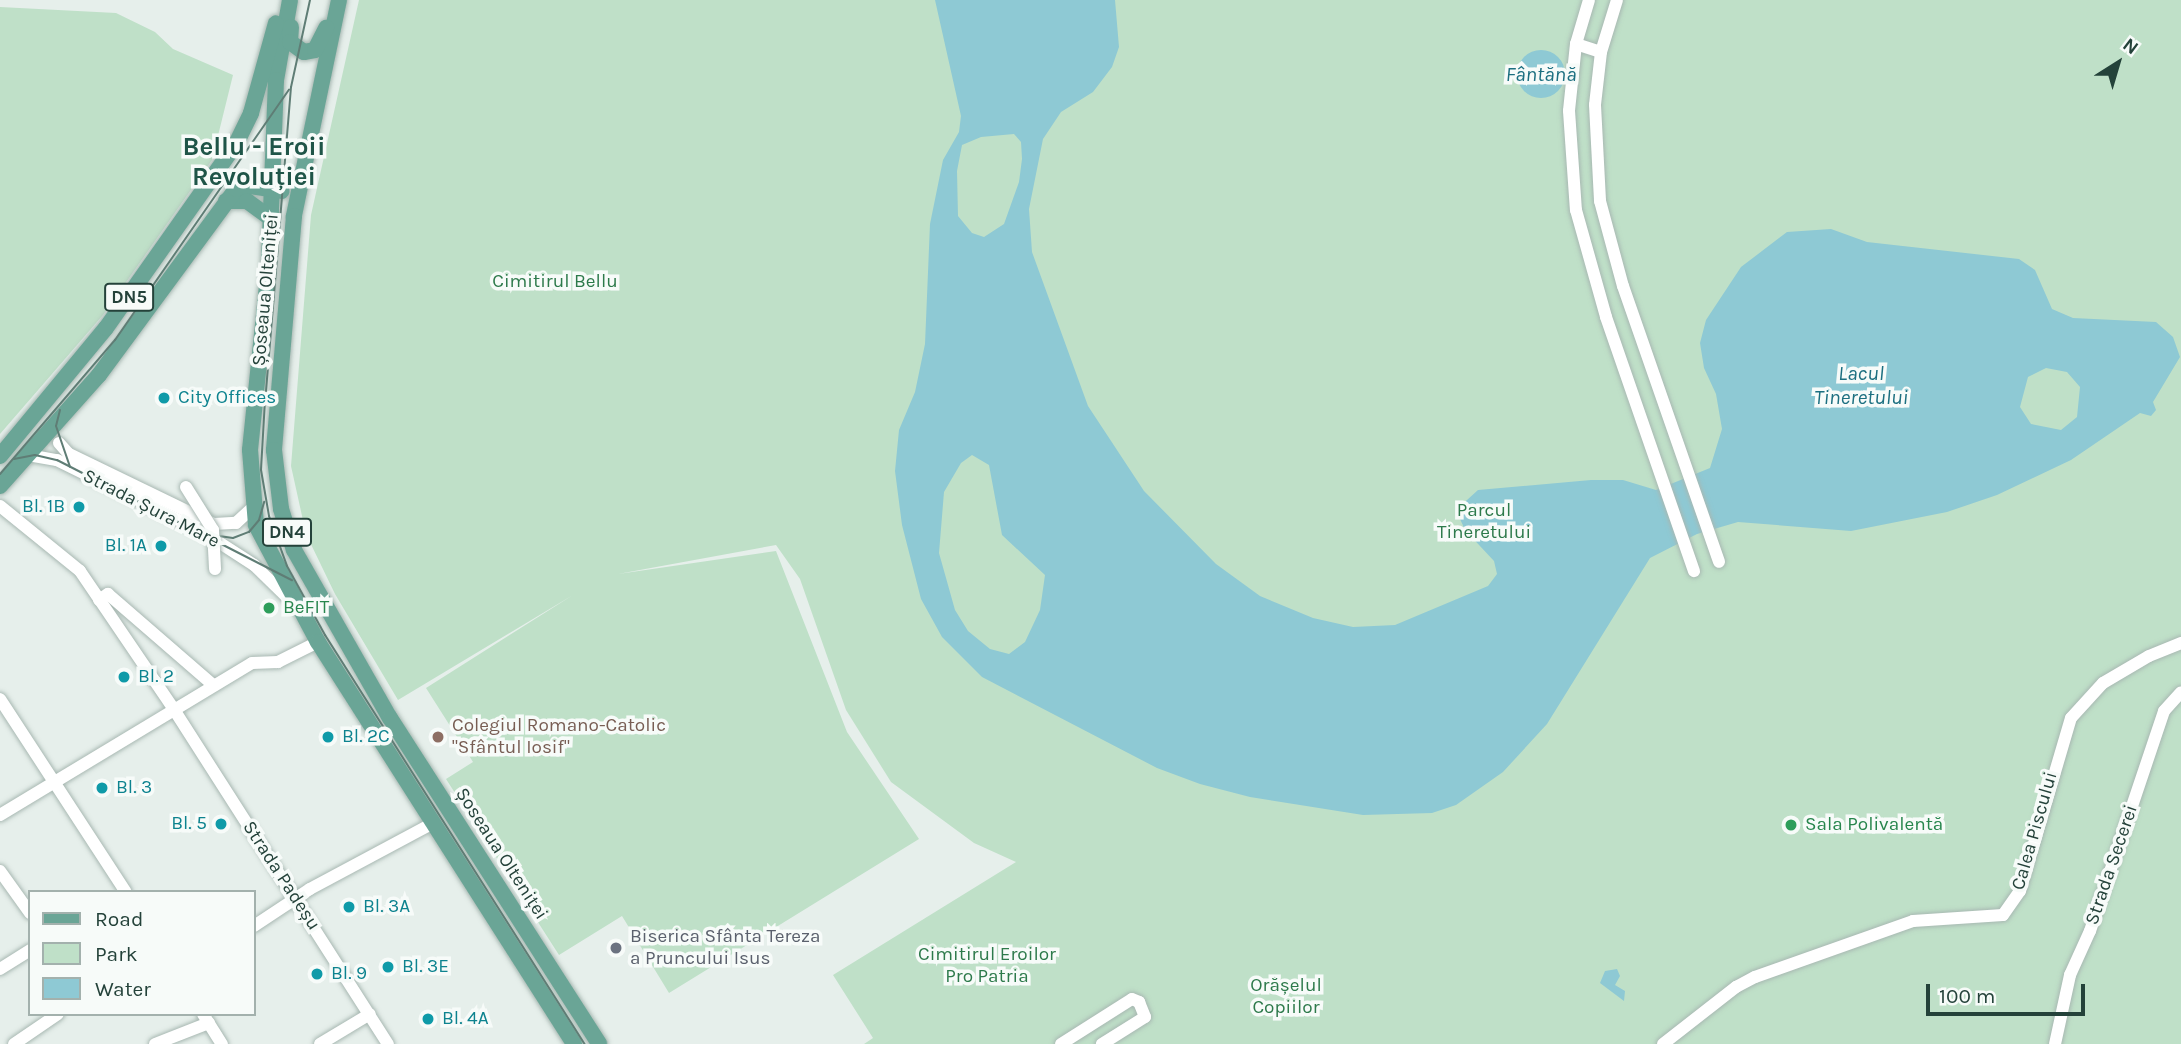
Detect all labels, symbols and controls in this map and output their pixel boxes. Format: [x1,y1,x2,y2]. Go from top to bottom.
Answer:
north arrow [2083,28,2153,98]
text: N [2119,33,2143,59]
water label: Fântănă [1505,61,1577,87]
district label: Bellu - Eroii Revoluției [183,131,325,192]
street label: Șoseaua Olteniței [248,213,284,367]
park label: Cimitirul Bellu [492,271,618,293]
road number: DN5 [103,282,155,312]
water label: Lacul Tineretului [1814,360,1908,410]
place label: City Offices [178,387,276,409]
marker: City Offices [156,390,172,406]
street label: Strada Șura Mare [79,465,223,553]
place label: Bl. 1B [22,496,65,518]
marker: Bl. 1B [71,499,87,515]
park label: Parcul Tineretului [1437,500,1531,544]
road number: DN4 [261,518,313,546]
place label: Bl. 1A [105,535,147,557]
marker: Bl. 1A [153,538,169,554]
place label: BeFIT [283,597,329,619]
marker: BeFIT [261,600,277,616]
place label: Bl. 2 [138,666,174,688]
marker: Bl. 2 [116,669,132,685]
place label: Colegiul Romano-Catolic "Sfântul Iosif" [452,715,666,759]
place label: Bl. 2C [342,726,390,748]
marker: Bl. 2C [320,729,336,745]
marker: Colegiul Romano-Catolic "Sfântul Iosif" [430,729,446,745]
street label: Calea Piscului [2007,769,2063,893]
place label: Bl. 3 [116,777,152,799]
marker: Bl. 3 [94,780,110,796]
street label: Șoseaua Olteniței [450,784,552,924]
street label: Strada Secerei [2081,802,2143,928]
place label: Bl. 5 [171,813,207,835]
place label: Sala Polivalentă [1805,814,1943,836]
marker: Bl. 5 [213,816,229,832]
street label: Strada Padeșu [237,817,325,935]
marker: Sala Polivalentă [1783,817,1799,833]
legend [28,890,256,1016]
place label: Bl. 3A [363,896,410,918]
marker: Bl. 3A [341,899,357,915]
text: Road [95,907,143,931]
place label: Biserica Sfânta Tereza a Pruncului Isus [630,926,820,970]
marker: Biserica Sfânta Tereza a Pruncului Isus [608,940,624,956]
text: Park [95,942,138,966]
park label: Cimitirul Eroilor Pro Patria [918,944,1056,988]
place label: Bl. 3E [402,956,449,978]
marker: Bl. 3E [380,959,396,975]
place label: Bl. 9 [331,963,367,985]
marker: Bl. 9 [309,966,325,982]
scale bar [1929,970,2088,1014]
park label: Orășelul Copiilor [1250,975,1322,1019]
text: Water [95,977,151,1001]
text: 100 m [1939,984,1996,1008]
place label: Bl. 4A [442,1008,489,1030]
marker: Bl. 4A [420,1011,436,1027]

